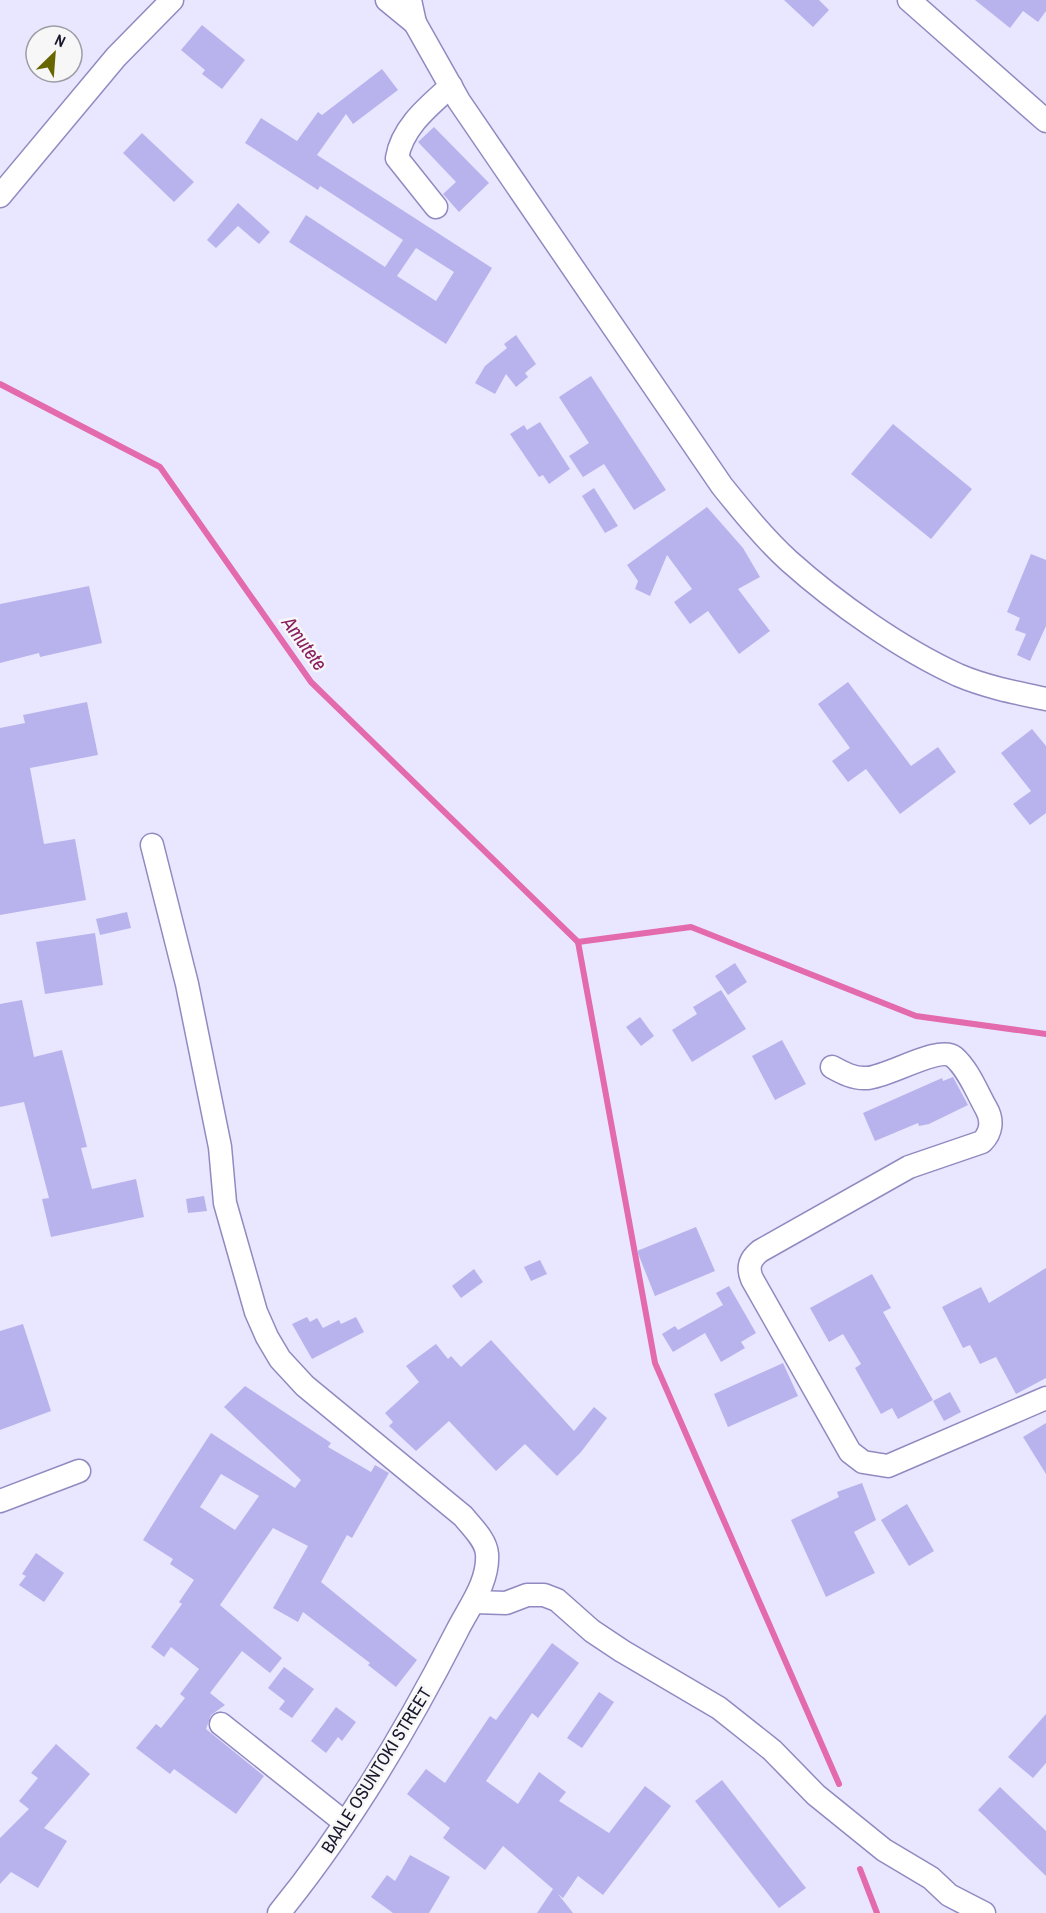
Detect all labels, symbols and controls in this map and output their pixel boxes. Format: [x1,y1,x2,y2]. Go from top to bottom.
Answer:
north arrow [24,24,84,84]
text: N [51,28,69,52]
water label: Amutete [276,610,334,676]
street label: BAALE OSUNTOKI STREET [315,1682,437,1858]

